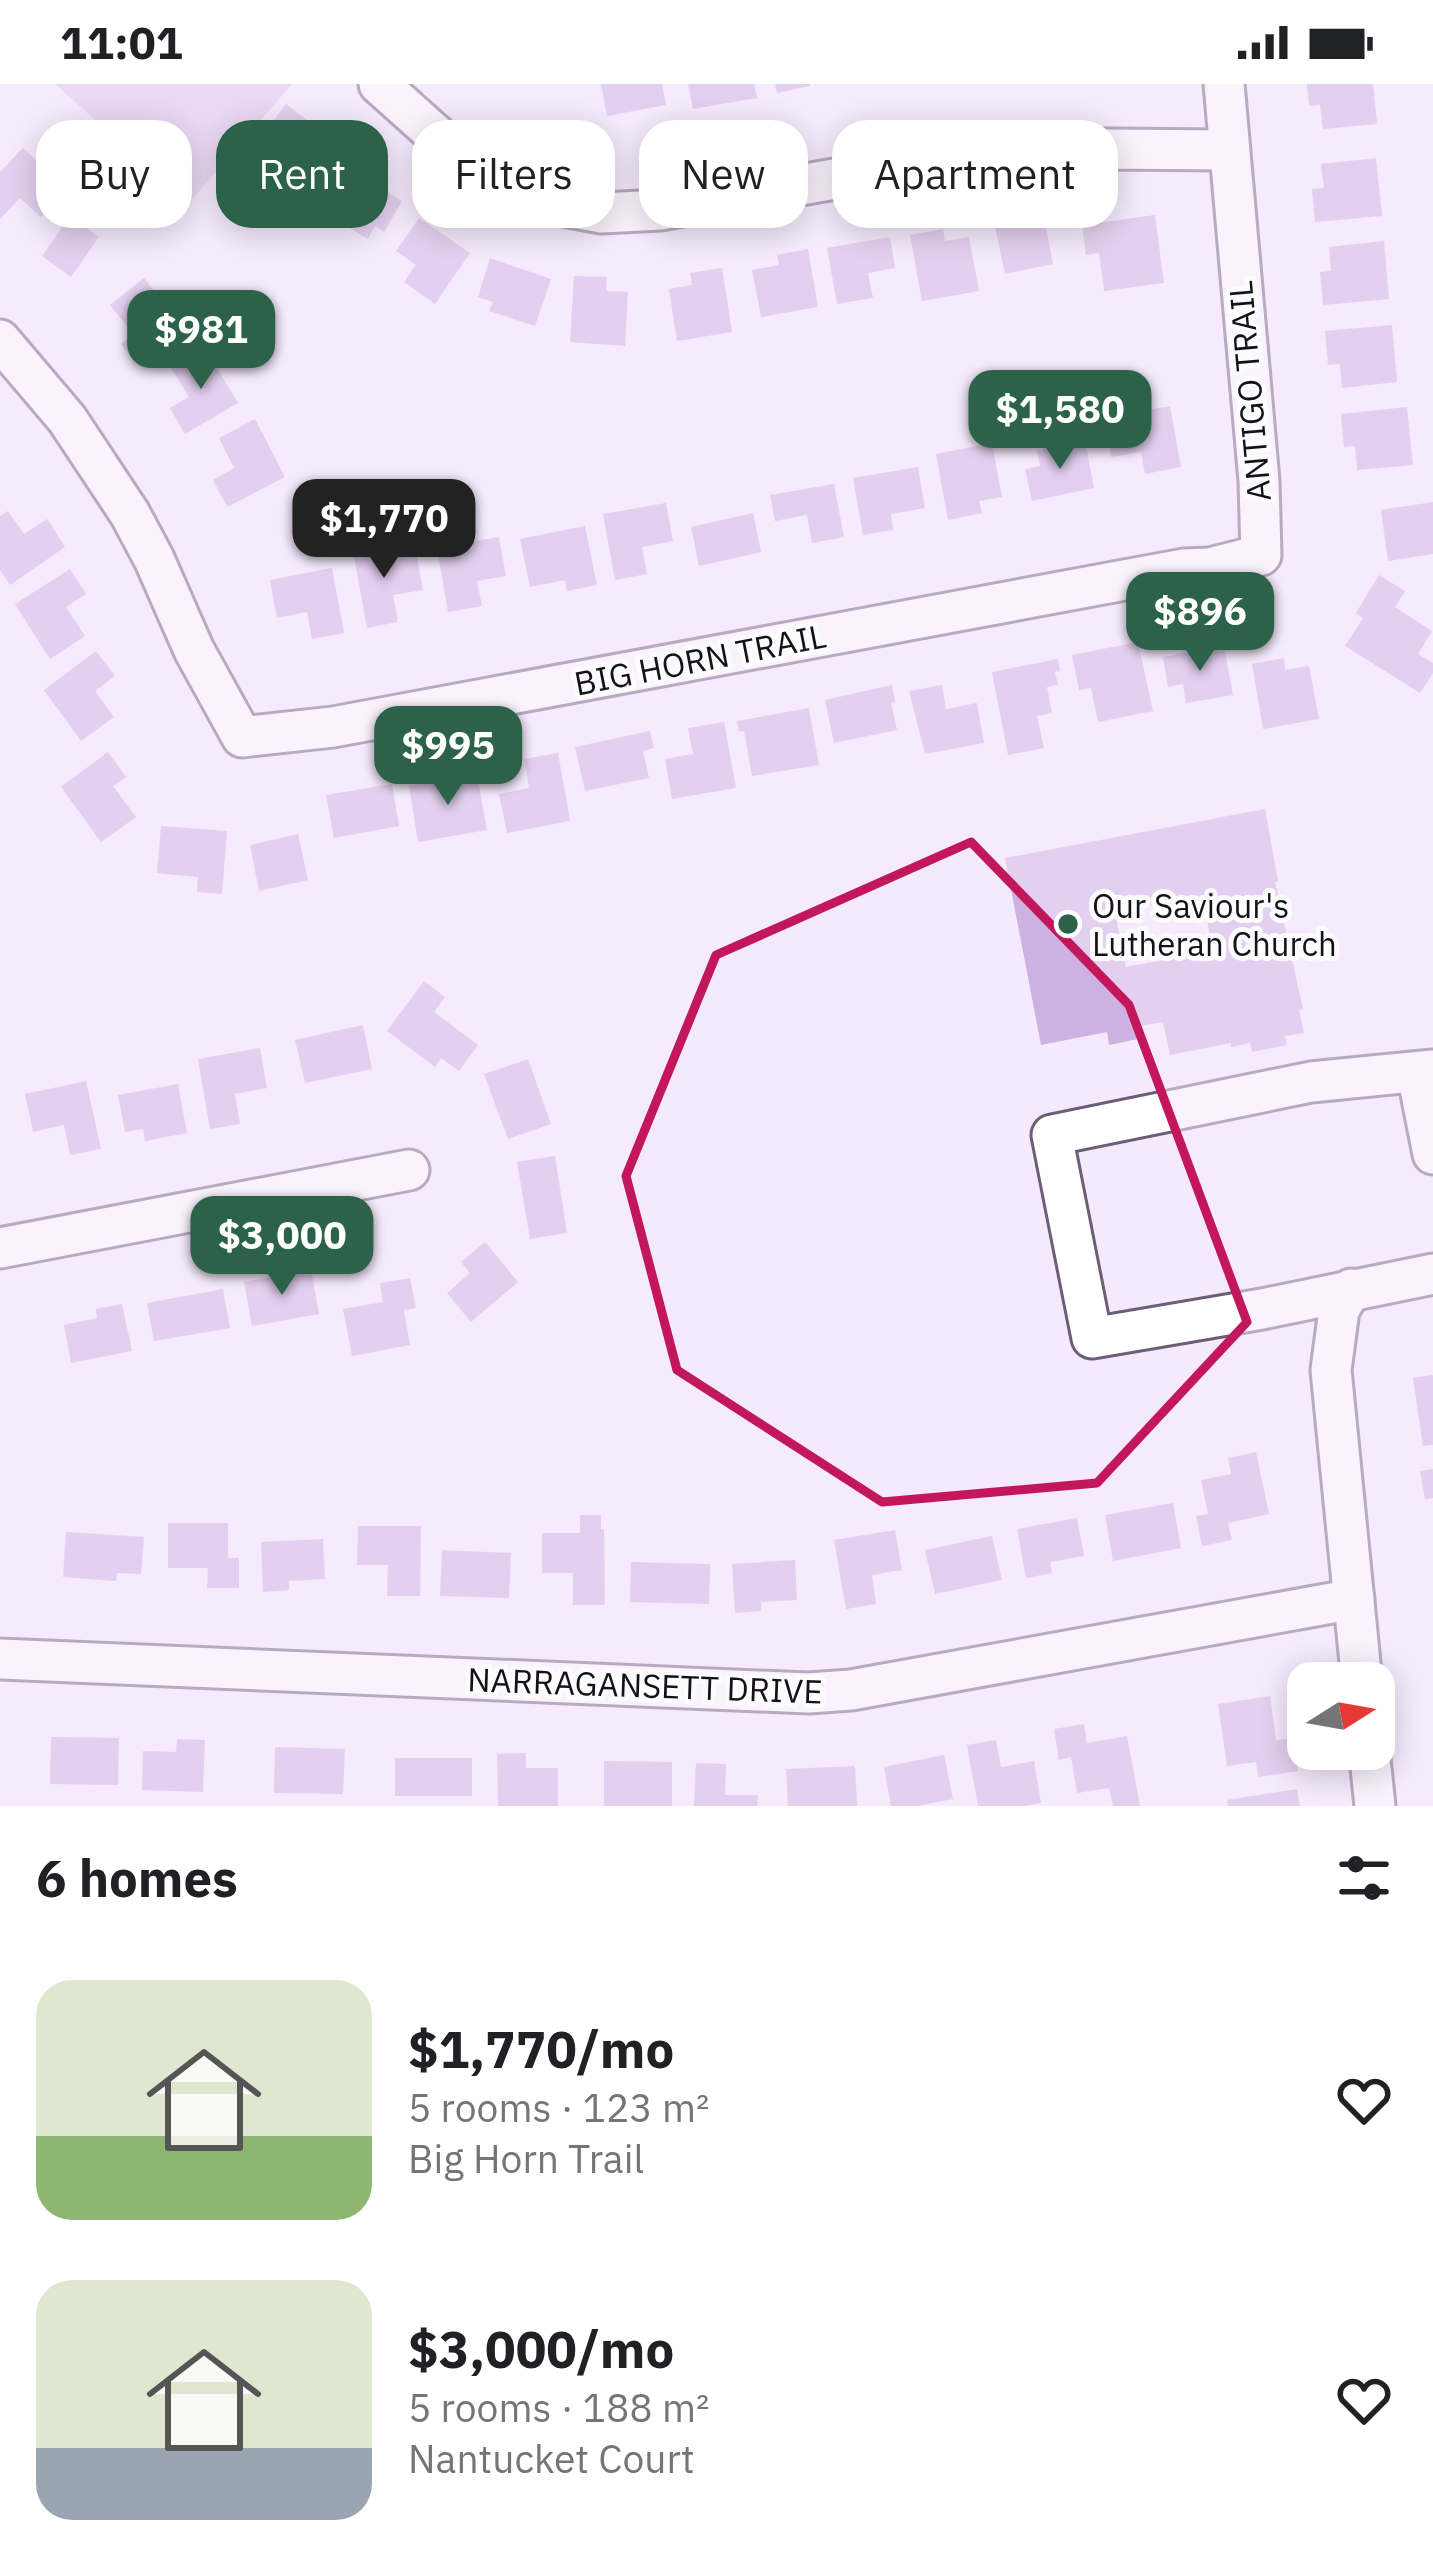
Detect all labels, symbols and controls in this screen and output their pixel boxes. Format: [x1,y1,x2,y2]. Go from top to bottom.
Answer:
text: 11:01 [60,13,183,71]
chip: Buy [36,120,192,228]
chip: Rent [216,120,388,228]
chip: Filters [412,120,615,228]
chip: New [639,120,808,228]
chip: Apartment [832,120,1118,228]
street label: ANTIGO TRAIL [1218,279,1280,503]
pin: $981 [130,290,272,392]
text: $981 [154,303,248,354]
pin: $1,580 [962,370,1158,472]
text: $1,580 [995,383,1125,434]
pin: $1,770 [286,479,482,581]
text: $1,770 [319,492,449,543]
pin: $896 [1129,572,1271,674]
text: $896 [1153,585,1247,636]
street label: BIG HORN TRAIL [571,614,829,704]
pin: $995 [377,706,519,808]
text: $995 [401,719,495,770]
place label: Our Saviour's Lutheran Church [1092,884,1337,965]
marker: Our Saviour's Lutheran Church [1055,911,1081,937]
pin: $3,000 [184,1196,380,1298]
text: $3,000 [217,1209,347,1260]
street label: NARRAGANSETT DRIVE [467,1657,823,1713]
north arrow [1287,1662,1395,1770]
map controls [1287,1662,1395,1770]
text: 6 homes [36,1845,238,1911]
icon: filters [1331,1845,1397,1911]
text: $1,770/mo [408,2016,674,2082]
icon: home [132,2028,276,2172]
icon: heart [1331,2067,1397,2133]
text: 5 rooms · 123 m² [408,2082,710,2133]
text: Big Horn Trail [408,2133,644,2184]
text: $3,000/mo [408,2316,674,2382]
icon: home [132,2328,276,2472]
icon: heart [1331,2367,1397,2433]
text: 5 rooms · 188 m² [408,2382,710,2433]
text: Nantucket Court [408,2433,695,2484]

